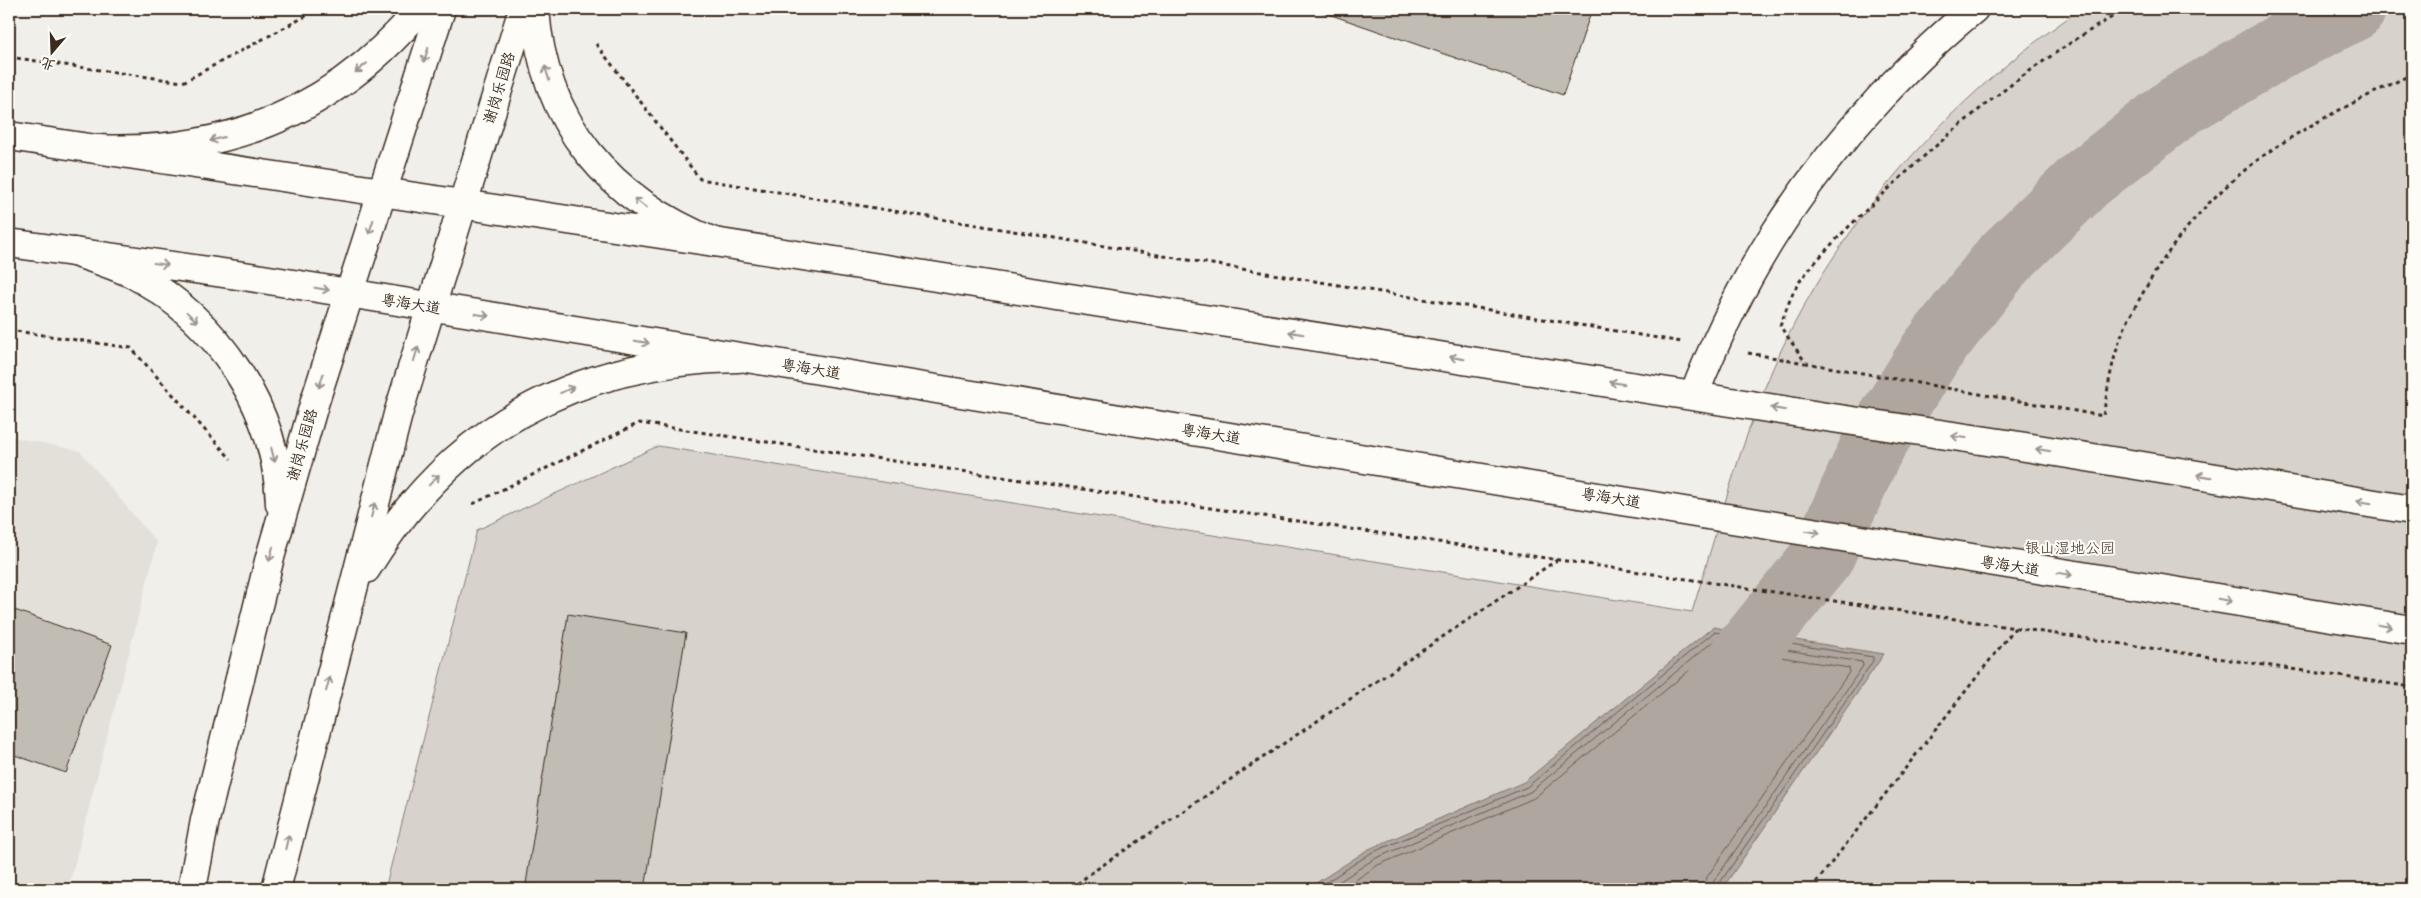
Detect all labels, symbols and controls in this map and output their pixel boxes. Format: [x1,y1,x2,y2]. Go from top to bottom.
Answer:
north arrow [28,28,78,78]
one-way arrow [421,47,430,62]
street label: 谢岗乐园路 [476,48,522,128]
text: 北 [37,50,59,78]
one-way arrow [354,63,368,73]
one-way arrow [542,66,551,82]
one-way arrow [209,135,225,145]
one-way arrow [633,198,647,208]
one-way arrow [366,218,375,234]
one-way arrow [153,259,169,269]
one-way arrow [313,284,329,294]
street label: 粤海大道 [379,286,443,322]
one-way arrow [474,310,490,320]
one-way arrow [186,311,199,323]
one-way arrow [1288,328,1304,338]
one-way arrow [634,337,650,347]
one-way arrow [412,346,422,362]
street label: 粤海大道 [779,351,843,387]
one-way arrow [1449,353,1465,363]
one-way arrow [316,373,325,388]
one-way arrow [1610,378,1626,388]
one-way arrow [559,384,574,394]
one-way arrow [1770,404,1786,414]
street label: 谢岗乐园路 [279,405,325,485]
street label: 粤海大道 [1179,416,1243,452]
one-way arrow [1951,431,1967,441]
one-way arrow [2036,444,2052,454]
one-way arrow [269,446,278,462]
one-way arrow [2196,470,2212,480]
one-way arrow [428,474,440,486]
street label: 粤海大道 [1579,480,1643,516]
one-way arrow [2356,496,2372,506]
one-way arrow [369,503,378,519]
one-way arrow [1805,527,1821,537]
park label: 银山湿地公园 [2025,535,2115,561]
one-way arrow [265,546,275,562]
street label: 粤海大道 [1978,548,2042,584]
one-way arrow [2056,570,2072,580]
one-way arrow [2217,596,2233,606]
one-way arrow [2377,621,2393,631]
one-way arrow [324,677,333,693]
one-way arrow [283,834,292,850]

